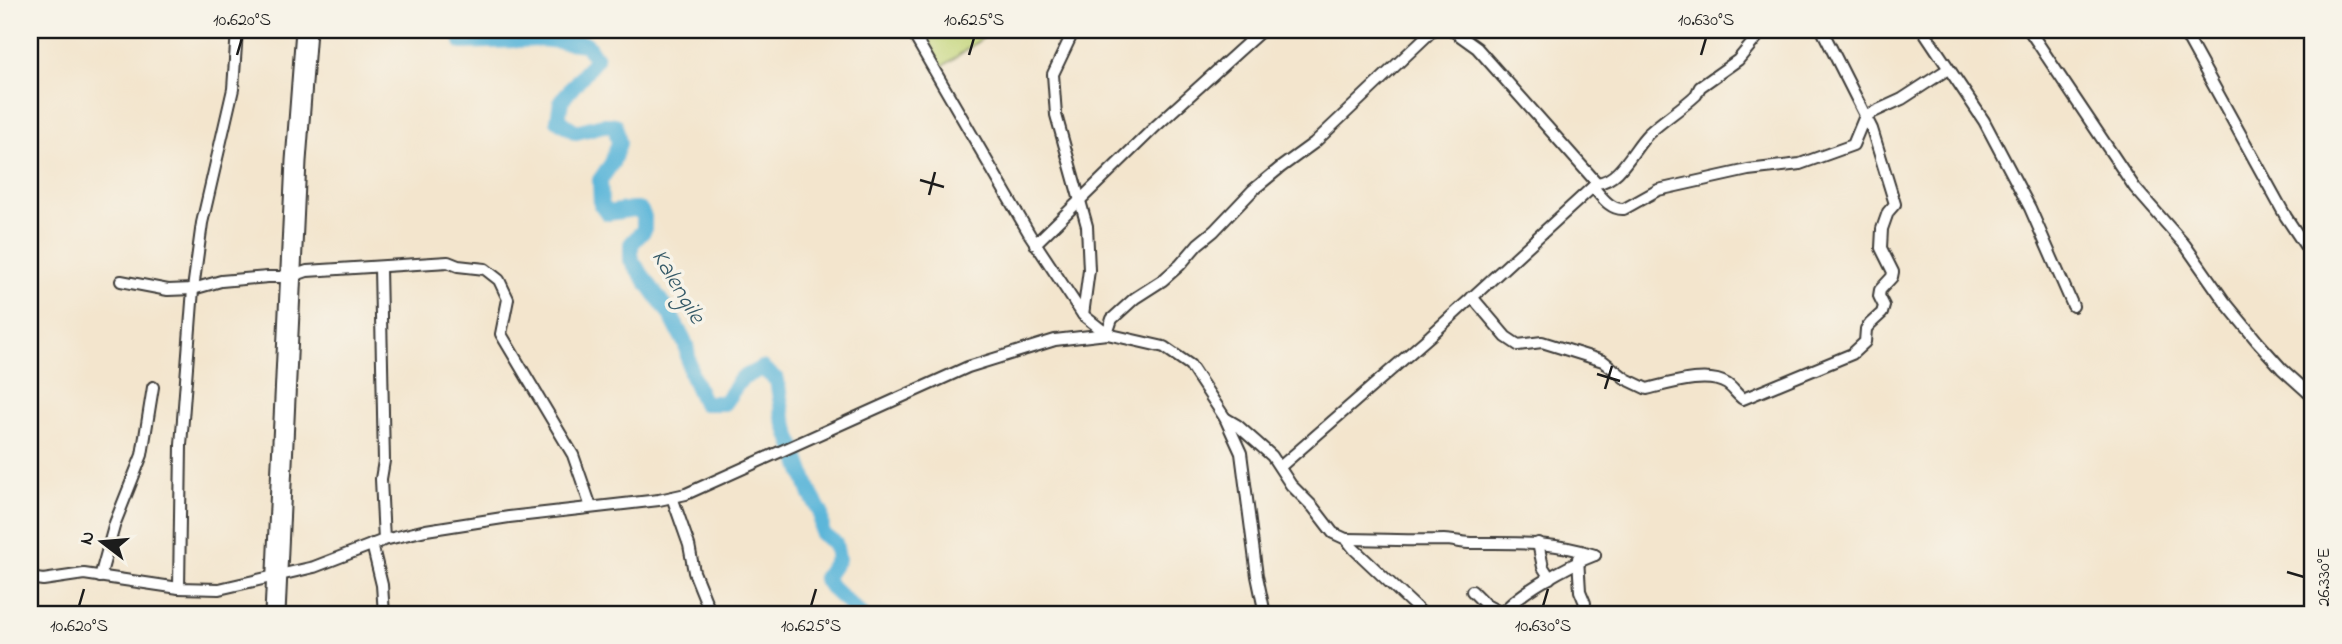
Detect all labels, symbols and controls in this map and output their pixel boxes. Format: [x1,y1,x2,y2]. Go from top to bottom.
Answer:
text: 10.620°S [213,8,271,34]
text: 10.625°S [944,8,1004,34]
text: 10.630°S [1678,8,1734,34]
water label: Kalengile [641,243,714,332]
north arrow [66,508,136,578]
text: N [73,528,103,548]
text: 26.330°E [2312,547,2338,606]
text: 10.620°S [50,614,108,640]
text: 10.625°S [781,614,841,640]
text: 10.630°S [1515,614,1571,640]

